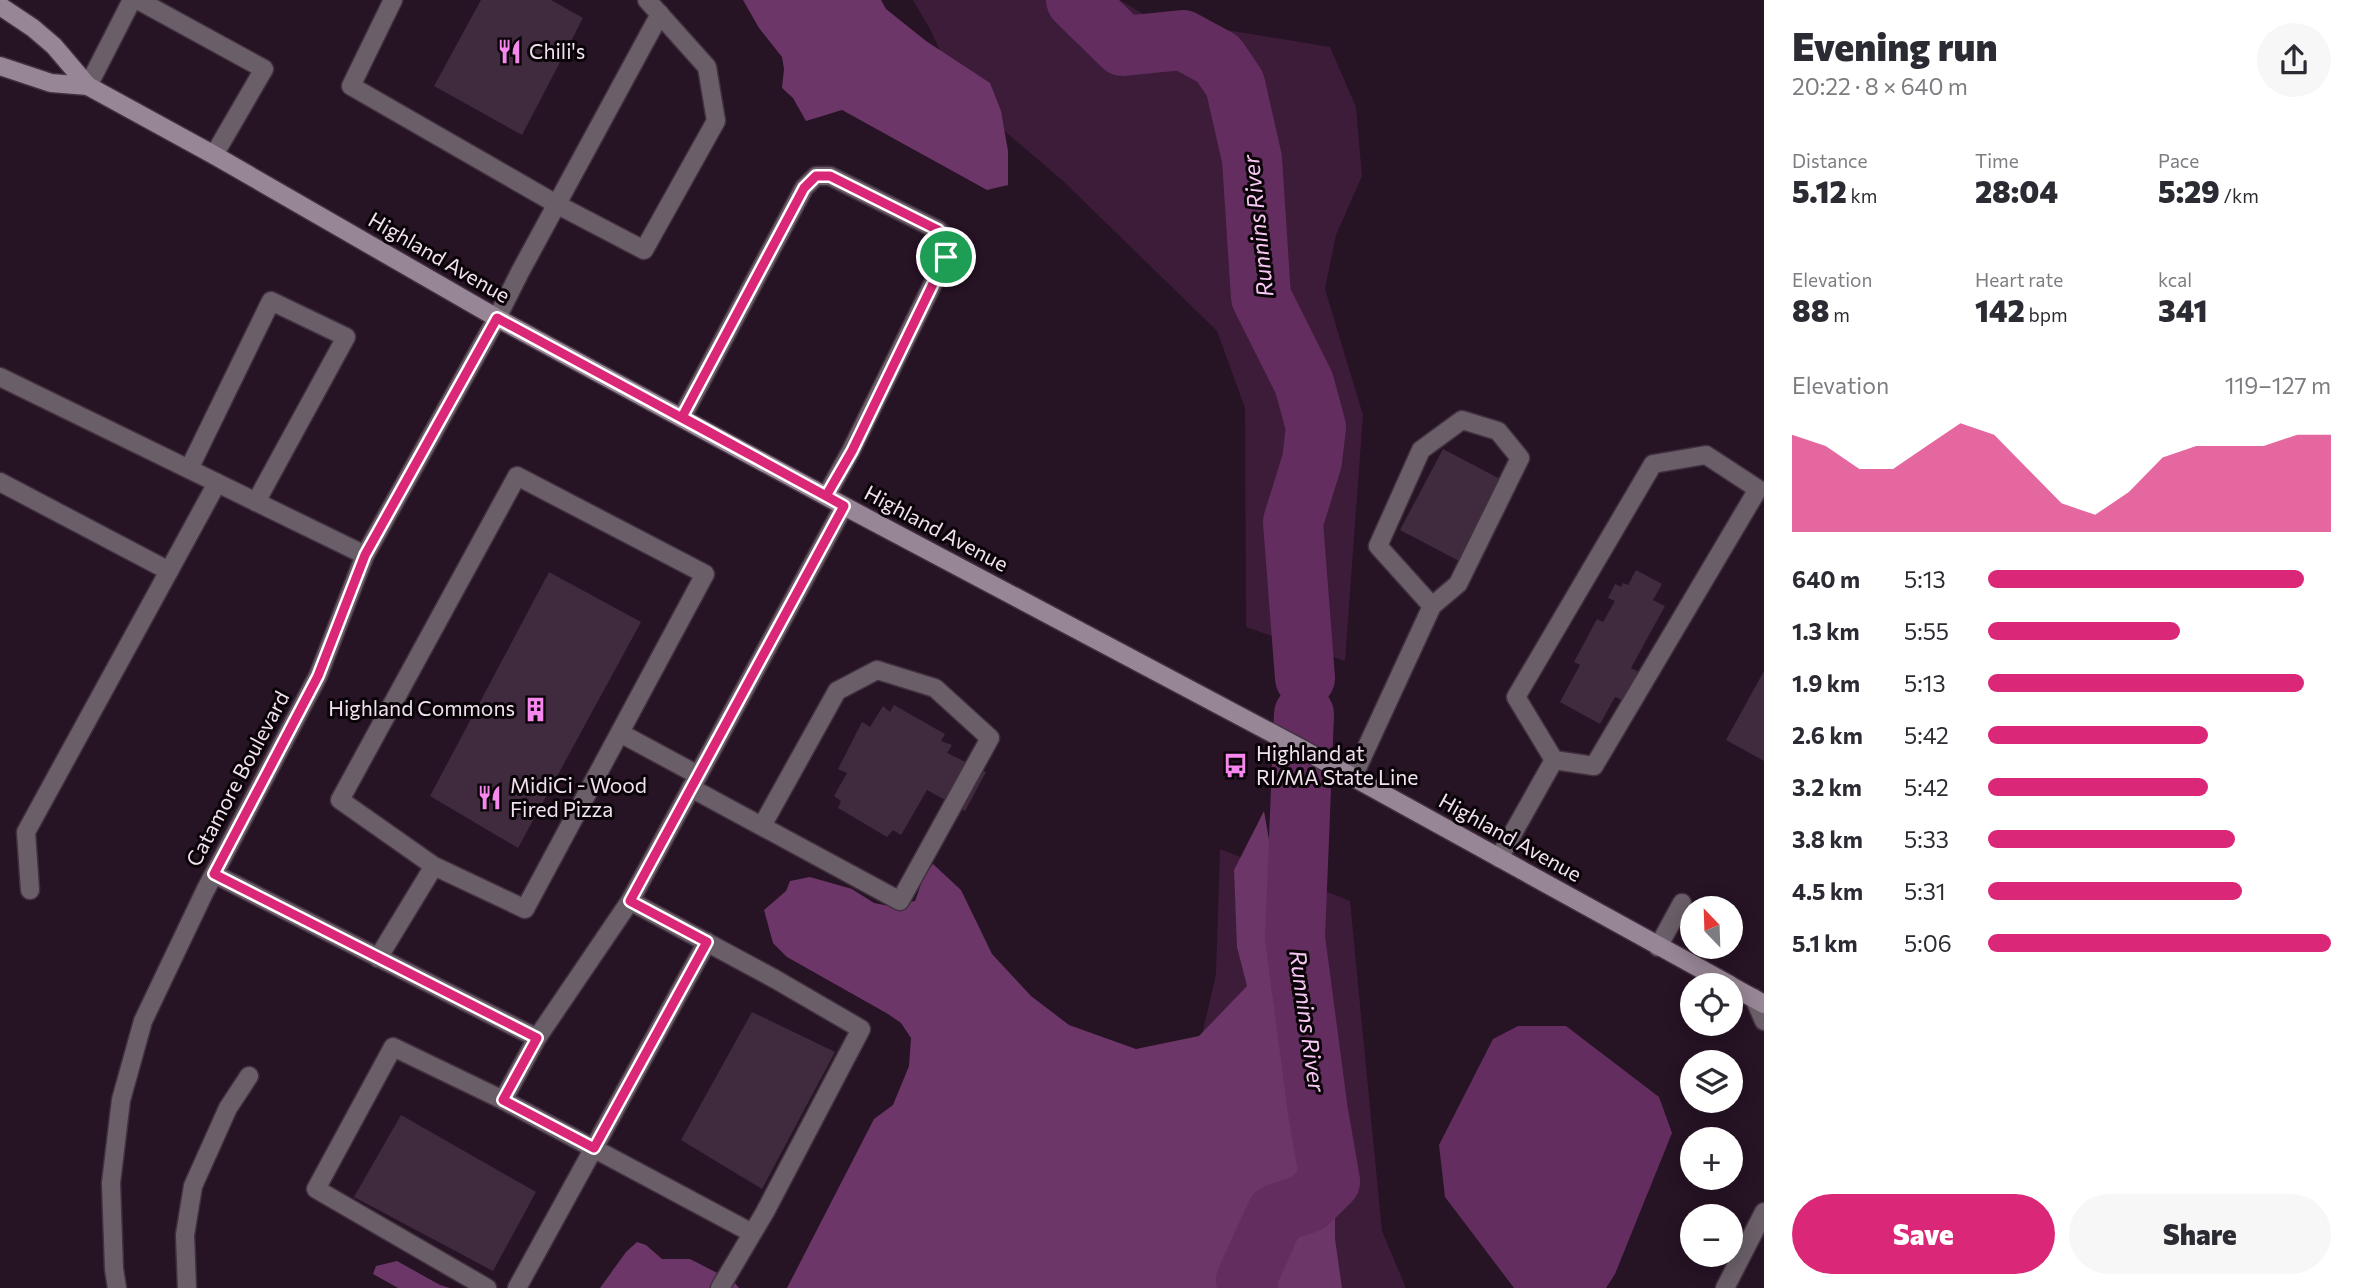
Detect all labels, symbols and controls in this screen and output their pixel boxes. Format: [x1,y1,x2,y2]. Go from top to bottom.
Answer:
text: Evening run [1792,22,1998,69]
button: share [2257,23,2331,97]
restaurant icon: Chili's [495,38,523,66]
place label: Chili's [529,38,585,63]
text: 20:22 · 8 × 640 m [1792,72,1968,100]
text: Distance [1792,149,1868,172]
text: Time [1975,149,2019,172]
text: Pace [2158,149,2199,172]
water label: Runnins River [1236,153,1278,299]
text: 5.12 [1792,172,1847,209]
text: 28:04 [1975,172,2058,209]
text: 5:29 [2158,172,2220,209]
text: km [1847,184,1877,207]
text: /km [2220,184,2259,207]
street label: Highland Avenue [365,206,515,307]
pin [916,227,976,287]
icon: arrive [927,238,965,276]
text: Elevation [1792,268,1872,291]
text: Heart rate [1975,268,2063,291]
text: kcal [2158,268,2192,291]
text: 88 [1792,291,1830,328]
text: 142 [1975,291,2025,328]
text: 341 [2158,291,2207,328]
text: m [1830,303,1850,326]
text: bpm [2025,303,2068,326]
text: Elevation [1792,371,1889,399]
text: 119–127 m [2225,371,2331,399]
street label: Highland Avenue [861,479,1013,576]
text: 640 m [1792,565,1860,593]
text: 5:13 [1904,565,1946,593]
text: 1.3 km [1792,617,1860,645]
text: 5:55 [1904,617,1949,645]
text: 1.9 km [1792,669,1860,697]
text: 5:13 [1904,669,1946,697]
street label: Catamore Boulevard [180,686,293,870]
place label: Highland Commons [328,695,515,720]
building icon: Highland Commons [521,695,549,723]
text: 2.6 km [1792,721,1863,749]
text: 5:42 [1904,721,1949,749]
place label: Highland at RI/MA State Line [1256,740,1418,789]
bus stop icon: Highland at RI/MA State Line [1222,752,1250,780]
place label: MidiCi - Wood Fired Pizza [510,772,647,821]
text: 3.2 km [1792,773,1862,801]
text: 5:42 [1904,773,1949,801]
restaurant icon: MidiCi - Wood Fired Pizza [476,784,504,812]
street label: Highland Avenue [1435,787,1586,886]
text: 3.8 km [1792,825,1863,853]
text: 5:33 [1904,825,1949,853]
text: 4.5 km [1792,877,1863,905]
text: 5:31 [1904,877,1946,905]
north arrow [1680,896,1743,959]
map controls [1680,896,1743,1267]
text: 5.1 km [1792,929,1858,957]
text: 5:06 [1904,929,1952,957]
water label: Runnins River [1284,948,1332,1094]
button: locate [1680,973,1743,1036]
button: layers [1680,1050,1743,1113]
button: + [1680,1127,1743,1190]
button: Save [1792,1194,2055,1274]
button: Share [2069,1194,2331,1274]
button: − [1680,1204,1743,1267]

